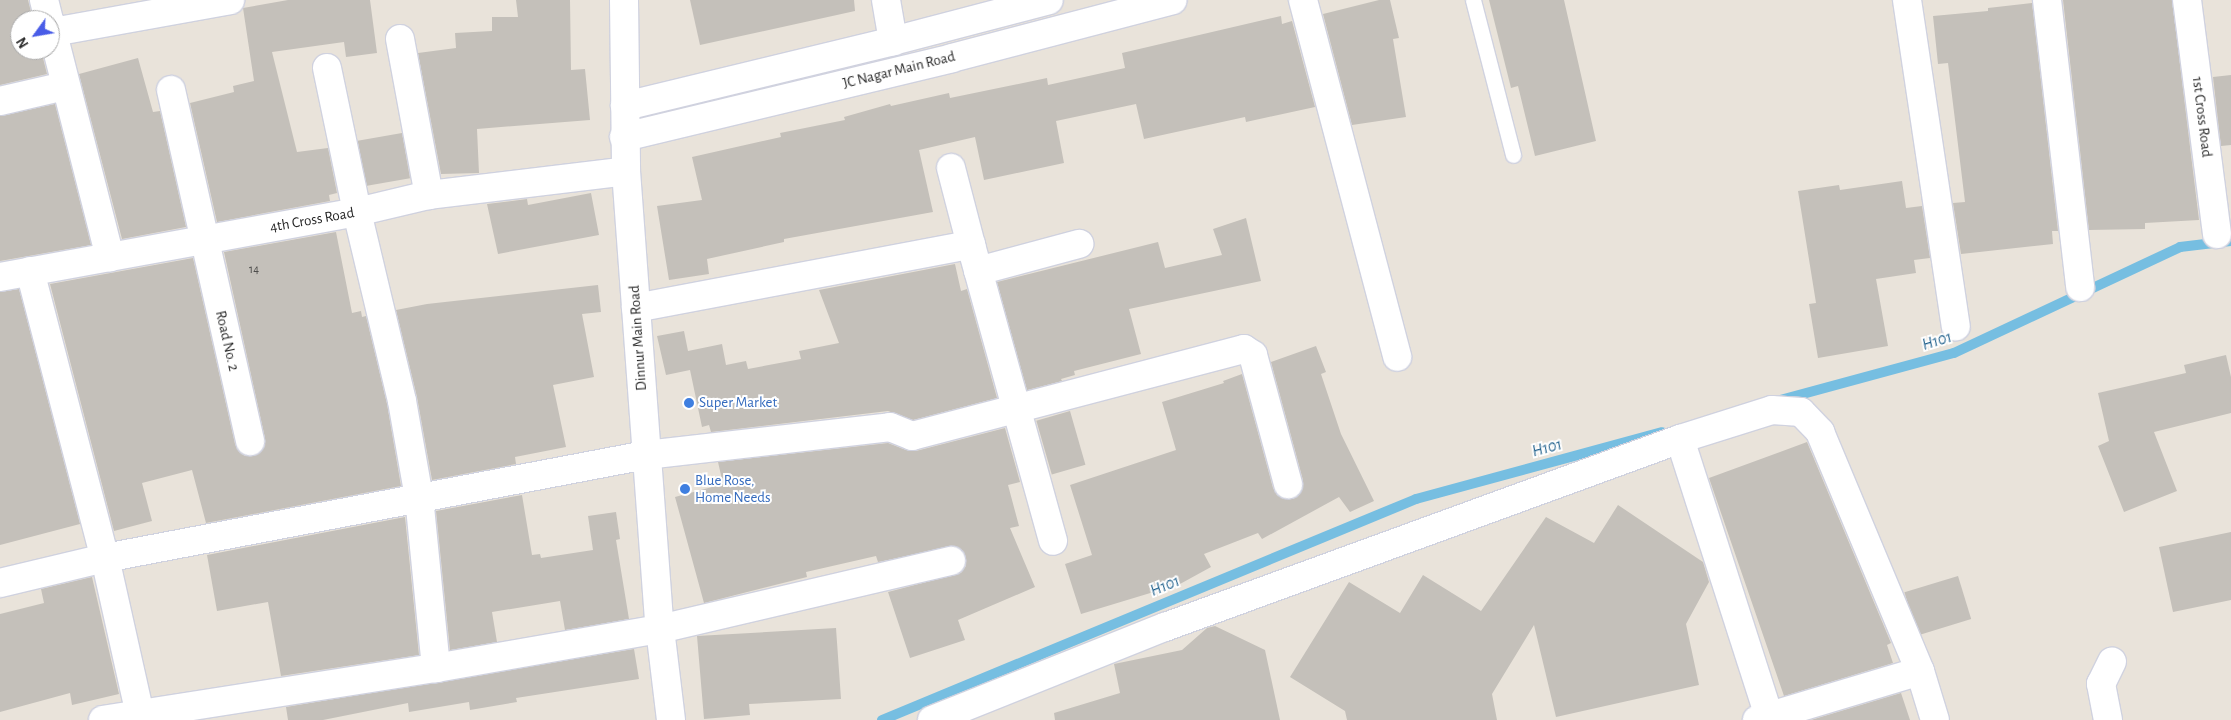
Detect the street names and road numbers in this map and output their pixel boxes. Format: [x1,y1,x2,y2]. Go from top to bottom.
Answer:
street label: JC Nagar Main Road [841,47,957,93]
street label: 1st Cross Road [2188,76,2216,158]
street label: 4th Cross Road [268,204,356,236]
street label: Dinnur Main Road [625,285,651,391]
street label: Road No. 2 [211,309,243,373]

